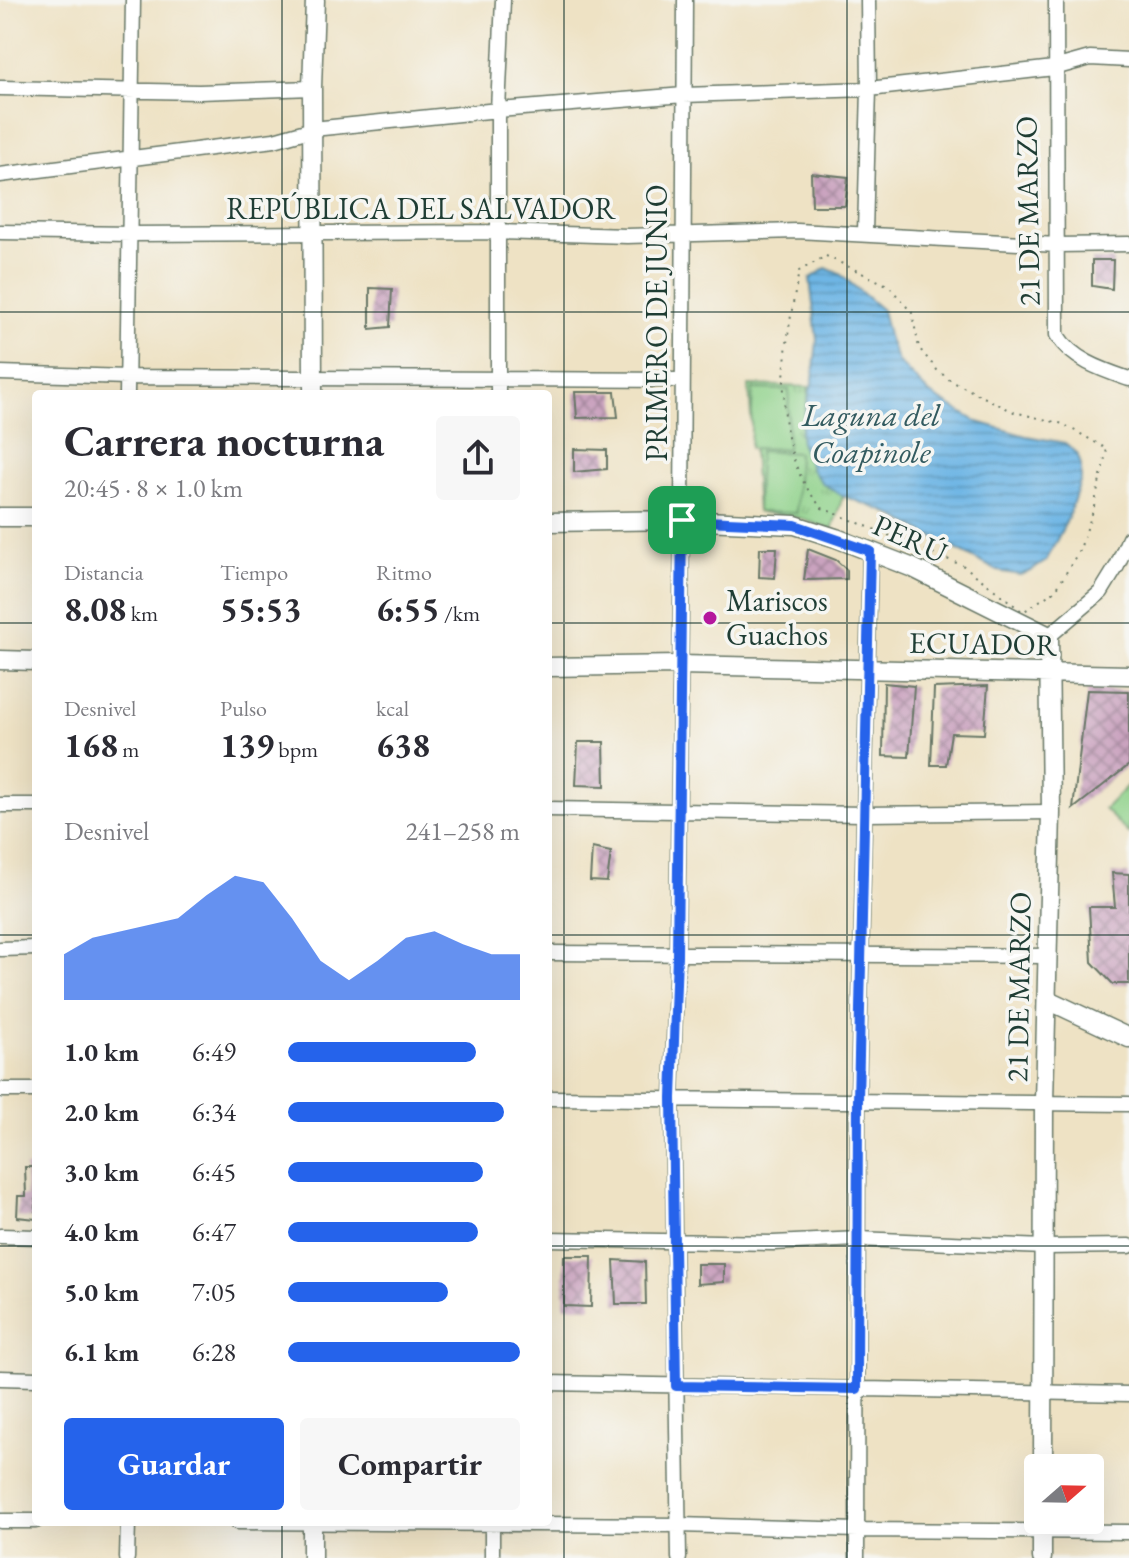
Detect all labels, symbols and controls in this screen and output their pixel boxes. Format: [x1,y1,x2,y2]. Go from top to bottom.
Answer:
street label: 21 DE MARZO [1006,115,1049,307]
street label: PRIMERO DE JUNIO [637,184,676,462]
street label: REPÚBLICA DEL SALVADOR [226,189,616,228]
water label: Laguna del Coapinole [801,394,941,473]
text: Carrera nocturna [64,412,384,469]
button: share [436,416,520,500]
text: 20:45 · 8 × 1.0 km [64,471,243,505]
pin [648,486,716,554]
icon: arrive [660,498,704,542]
street label: PERÚ [867,505,953,572]
text: Distancia [64,558,144,587]
text: Tiempo [220,558,288,587]
text: Ritmo [376,558,432,587]
place label: Mariscos Guachos [726,581,828,654]
text: 8.08 [64,587,126,631]
text: 55:53 [220,587,302,631]
text: 6:55 [376,587,440,631]
text: km [126,599,158,628]
text: /km [440,599,480,628]
marker: Mariscos Guachos [701,609,719,627]
street label: ECUADOR [909,623,1058,664]
text: Desnivel [64,694,136,723]
text: Pulso [220,694,267,723]
text: kcal [376,694,409,723]
text: 168 [64,723,118,767]
text: 139 [220,723,274,767]
text: 638 [376,723,430,767]
text: m [118,735,140,764]
text: bpm [274,735,318,764]
text: Desnivel [64,814,149,848]
text: 241–258 m [405,814,520,848]
street label: 21 DE MARZO [997,891,1040,1083]
text: 1.0 km [64,1035,139,1069]
text: 6:49 [192,1035,236,1069]
text: 2.0 km [64,1095,139,1129]
text: 6:34 [192,1095,236,1129]
text: 3.0 km [64,1155,139,1189]
text: 6:45 [192,1155,236,1189]
text: 4.0 km [64,1215,139,1249]
text: 6:47 [192,1215,236,1249]
text: 5.0 km [64,1275,139,1309]
text: 7:05 [192,1275,236,1309]
text: 6.1 km [64,1335,139,1369]
text: 6:28 [192,1335,236,1369]
button: Guardar [64,1418,284,1510]
button: Compartir [300,1418,520,1510]
north arrow [1024,1454,1104,1534]
map controls [1024,1454,1104,1534]

